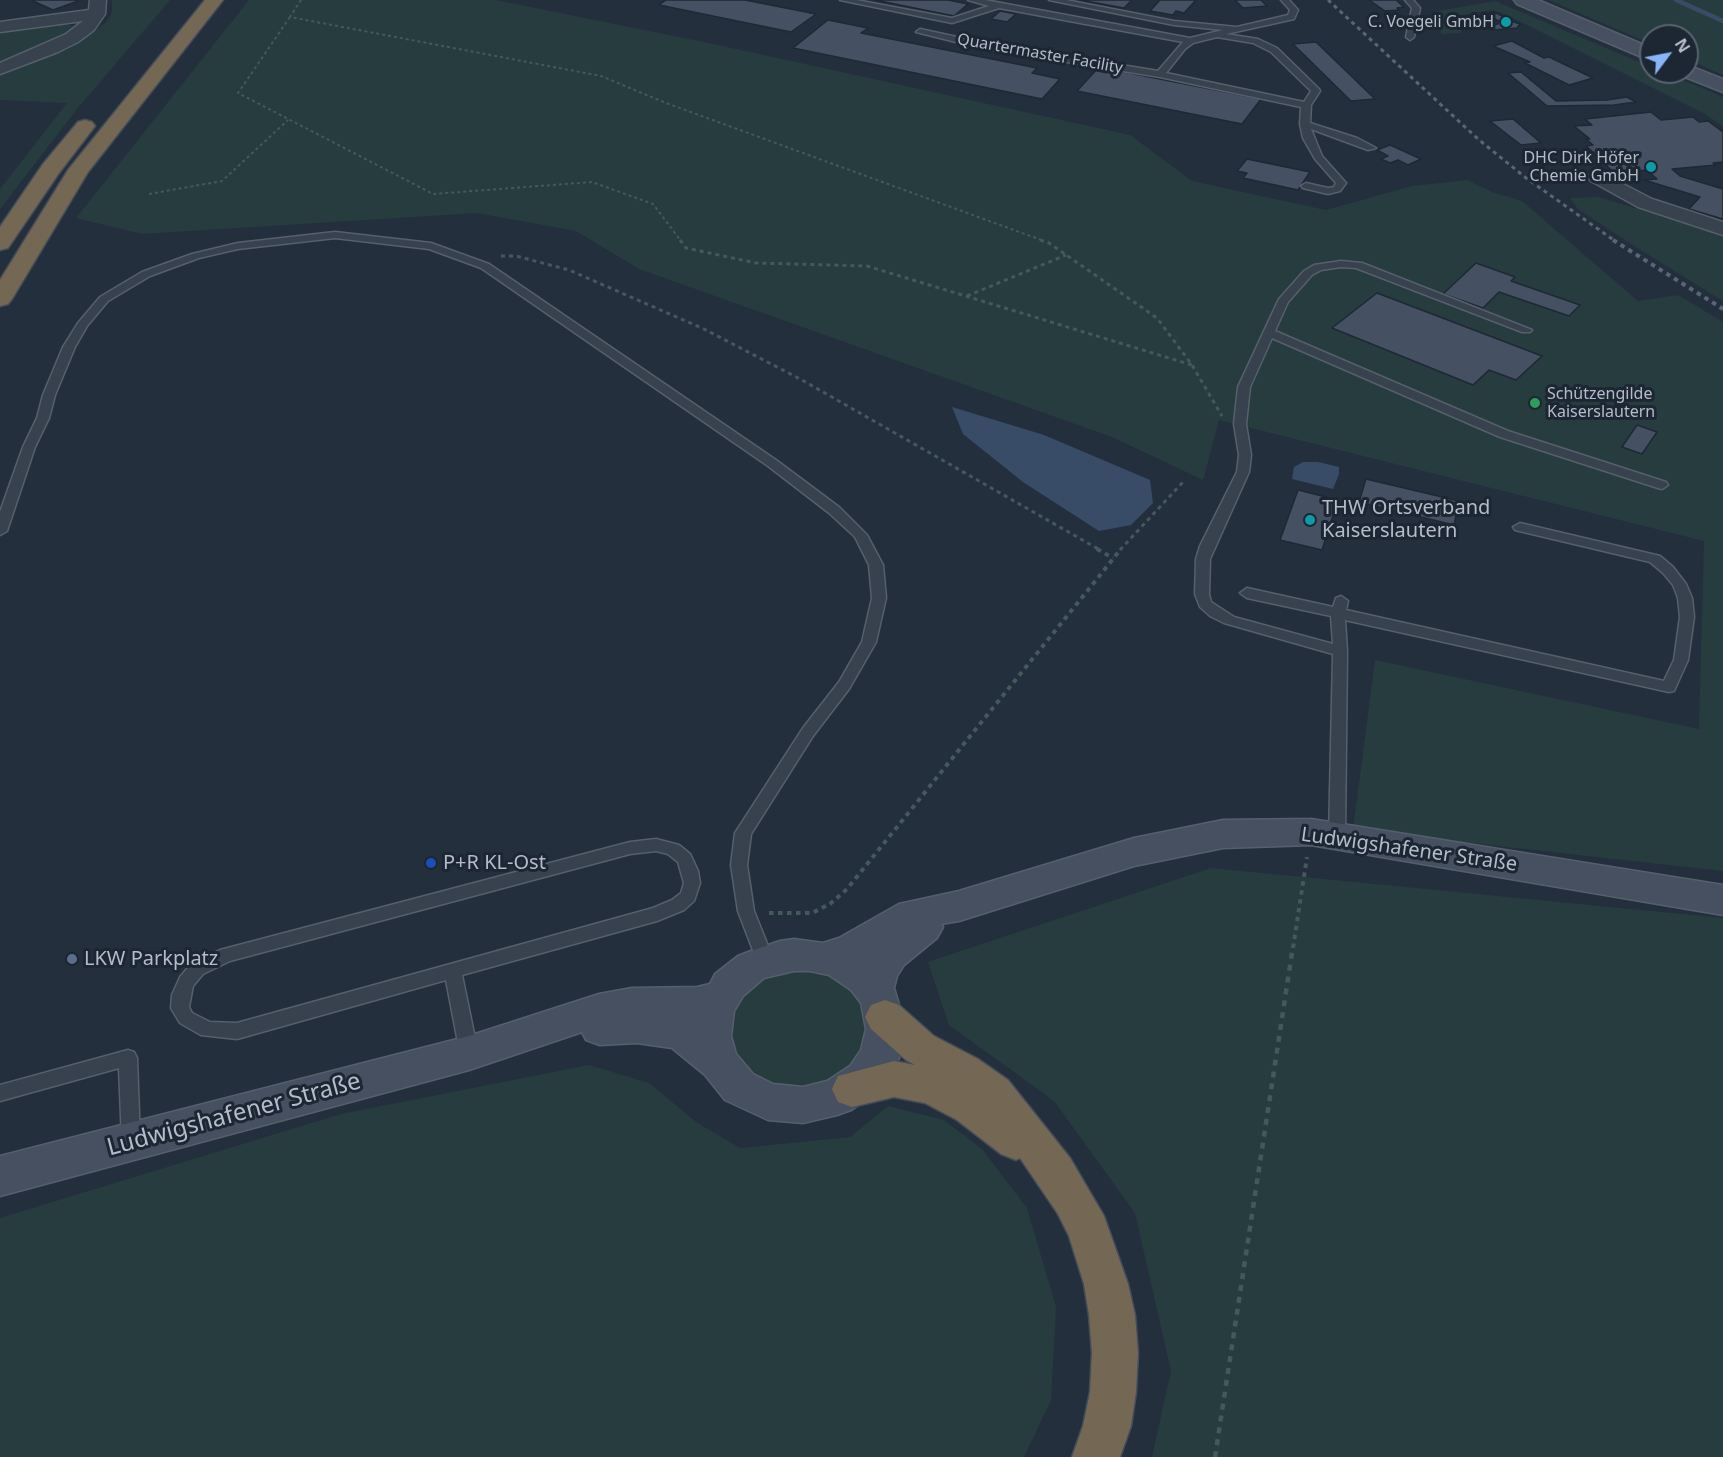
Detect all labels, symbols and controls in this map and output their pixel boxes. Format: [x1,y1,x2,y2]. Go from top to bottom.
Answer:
place label: C. Voegeli GmbH [1368,12,1494,32]
marker: C. Voegeli GmbH [1499,15,1513,29]
north arrow [1639,24,1699,84]
street label: Quartermaster Facility [956,30,1124,78]
text: N [1670,34,1695,57]
place label: DHC Dirk Höfer Chemie GmbH [1523,148,1639,186]
marker: DHC Dirk Höfer Chemie GmbH [1644,160,1658,174]
place label: Schützengilde Kaiserslautern [1547,384,1655,422]
marker: Schützengilde Kaiserslautern [1528,396,1542,410]
place label: THW Ortsverband Kaiserslautern [1322,496,1490,543]
marker: THW Ortsverband Kaiserslautern [1303,513,1317,527]
street label: Ludwigshafener Straße [1299,823,1519,877]
place label: P+R KL-Ost [443,851,546,875]
marker: P+R KL-Ost [424,856,438,870]
place label: LKW Parkplatz [84,947,218,971]
marker: LKW Parkplatz [65,952,79,966]
street label: Ludwigshafener Straße [104,1067,364,1163]

